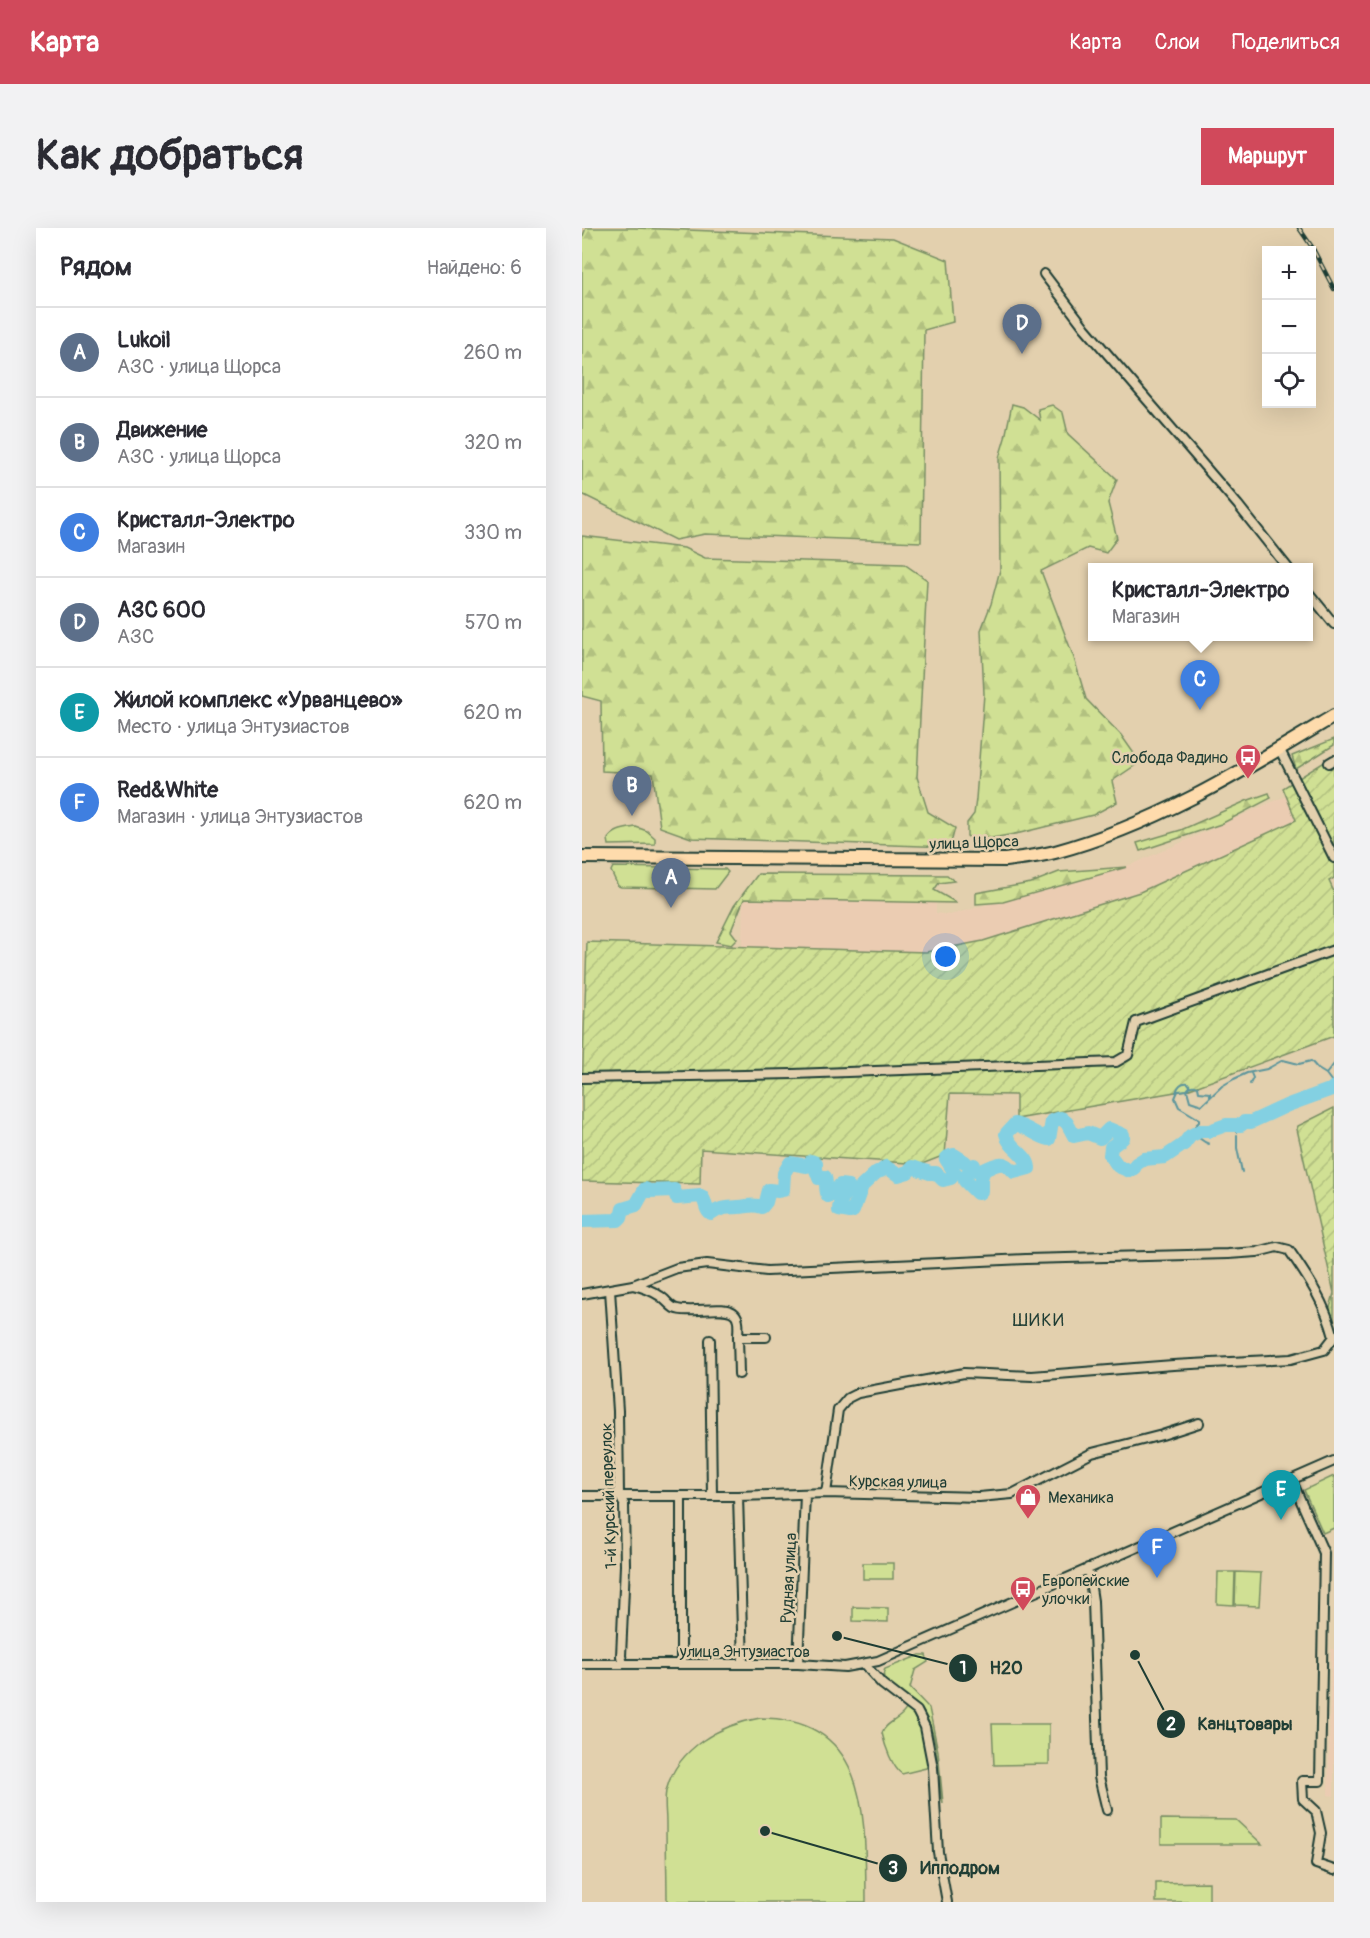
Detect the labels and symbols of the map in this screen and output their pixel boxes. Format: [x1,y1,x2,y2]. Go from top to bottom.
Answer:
pin: D [1002,304,1042,354]
pin: C [1180,660,1220,710]
bus stop icon: Слобода Фадино [1233,742,1263,780]
place label: Слобода Фадино [1111,748,1228,768]
pin: B [613,766,652,816]
street label: улица Щорса [928,831,1019,855]
pin: A [652,858,691,908]
your location [931,942,960,971]
district label: ШИКИ [1013,1309,1065,1332]
street label: 1-й Курский переулок [596,1423,622,1569]
pin: E [1262,1470,1300,1520]
street label: Курская улица [849,1471,947,1493]
shop icon: Механика [1013,1482,1043,1520]
place label: Механика [1048,1488,1114,1508]
pin: F [1138,1528,1176,1578]
street label: Рудная улица [777,1532,801,1624]
place label: Европейские улочки [1041,1571,1130,1609]
bus stop icon: Европейские улочки [1008,1574,1038,1612]
street label: улица Энтузиастов [679,1642,810,1662]
callout: H2O [948,1650,1035,1686]
text: 1 [959,1657,967,1680]
text: H2O [990,1657,1023,1680]
callout: Канцтовары [1156,1706,1305,1742]
text: 2 [1166,1713,1176,1736]
text: Канцтовары [1198,1713,1292,1736]
callout: Ипподром [878,1850,1012,1886]
text: 3 [888,1857,898,1880]
text: Ипподром [920,1857,1000,1880]

